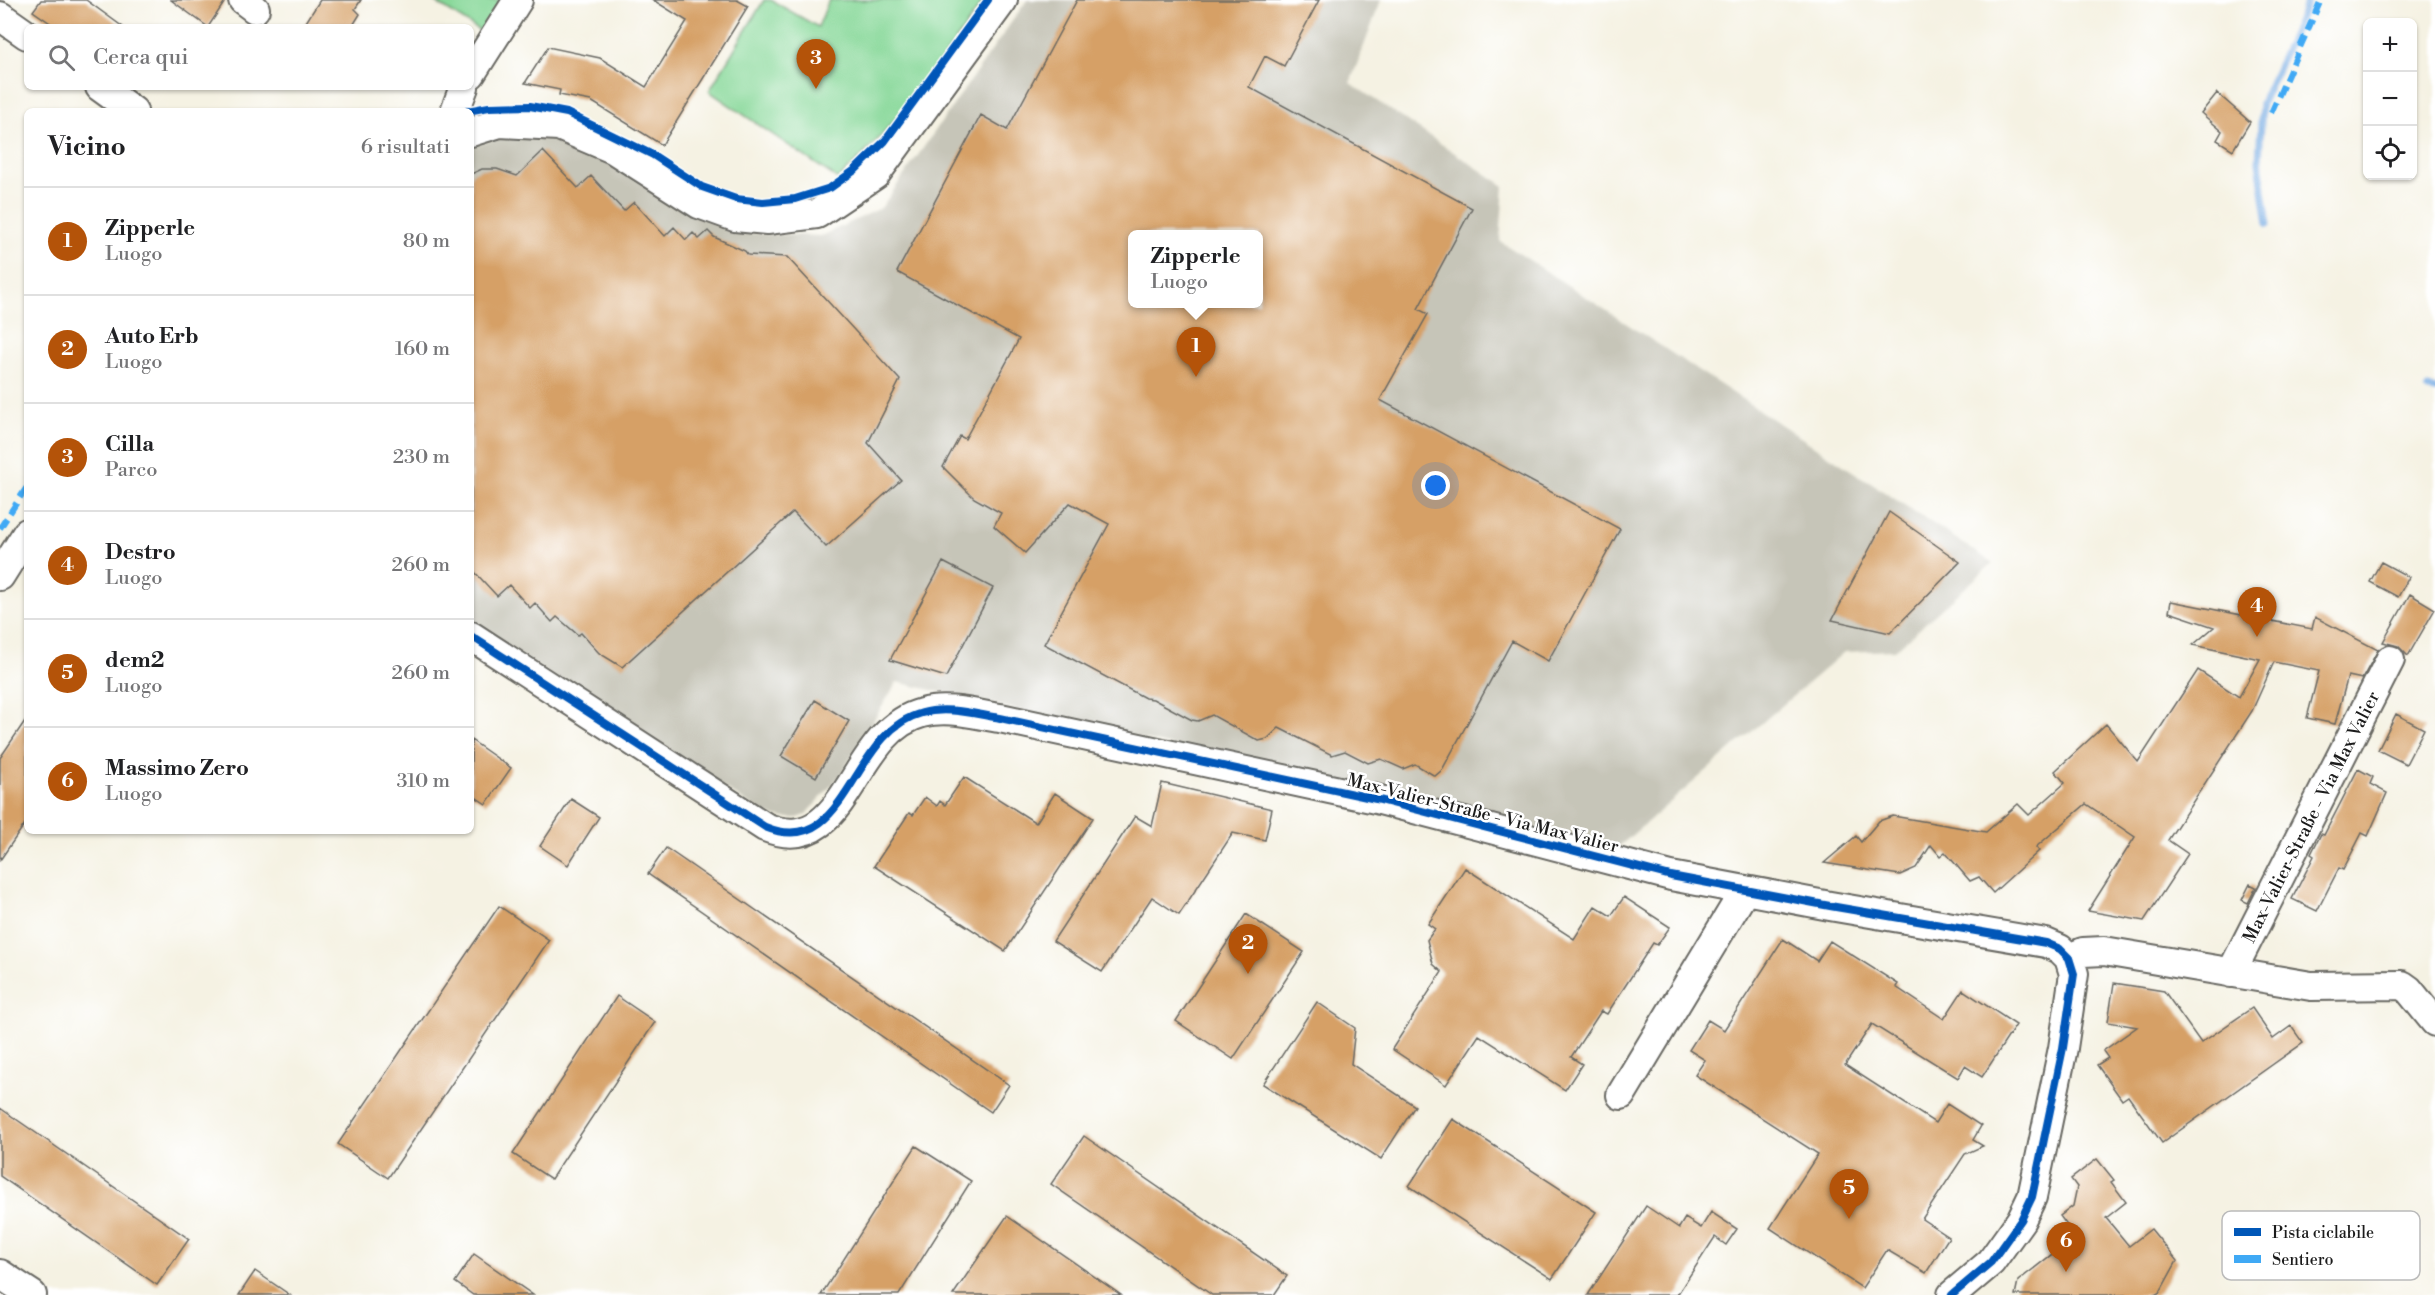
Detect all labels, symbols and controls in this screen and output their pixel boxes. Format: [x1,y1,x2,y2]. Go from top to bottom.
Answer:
map controls [2363,18,2417,180]
button: + [2363,18,2417,72]
search box [24,24,474,90]
pin: 3 [796,40,836,89]
icon: search [45,41,78,74]
text: Cerca qui [93,44,189,71]
button: − [2363,72,2417,126]
button: locate [2363,126,2417,180]
text: Vicino [48,131,126,163]
text: 6 risultati [361,135,450,160]
text: Zipperle [105,215,195,242]
text: 1 [63,229,72,254]
text: 80 m [403,229,450,254]
popup [1128,230,1263,308]
text: Luogo [105,242,162,267]
text: Zipperle [1150,243,1241,270]
text: Luogo [1150,270,1208,295]
text: Auto Erb [105,323,199,350]
pin: 1 [1176,328,1216,377]
text: 2 [61,337,74,362]
text: 160 m [395,337,450,362]
text: Luogo [105,350,162,375]
text: Cilla [105,431,154,458]
text: 3 [61,445,74,470]
text: 230 m [393,445,450,470]
text: Parco [105,458,158,483]
your location [1421,471,1450,500]
text: Destro [105,539,176,566]
text: 4 [61,553,74,578]
text: 260 m [392,553,450,578]
text: Luogo [105,566,162,591]
pin: 4 [2238,588,2276,637]
text: dem2 [105,647,164,674]
text: 5 [61,661,74,686]
text: 260 m [392,661,450,686]
text: Luogo [105,674,162,699]
street label: Max-Valier-Straße - Via Max Valier [2238,687,2385,947]
text: Massimo Zero [105,755,249,782]
text: 6 [61,769,74,794]
text: 310 m [397,769,450,794]
street label: Max-Valier-Straße - Via Max Valier [1345,769,1621,858]
text: Luogo [105,782,162,807]
pin: 2 [1228,924,1268,974]
pin: 5 [1830,1170,1868,1219]
legend [2222,1211,2420,1280]
pin: 6 [2046,1222,2086,1272]
text: Pista ciclabile [2272,1223,2374,1243]
text: Sentiero [2272,1250,2334,1270]

